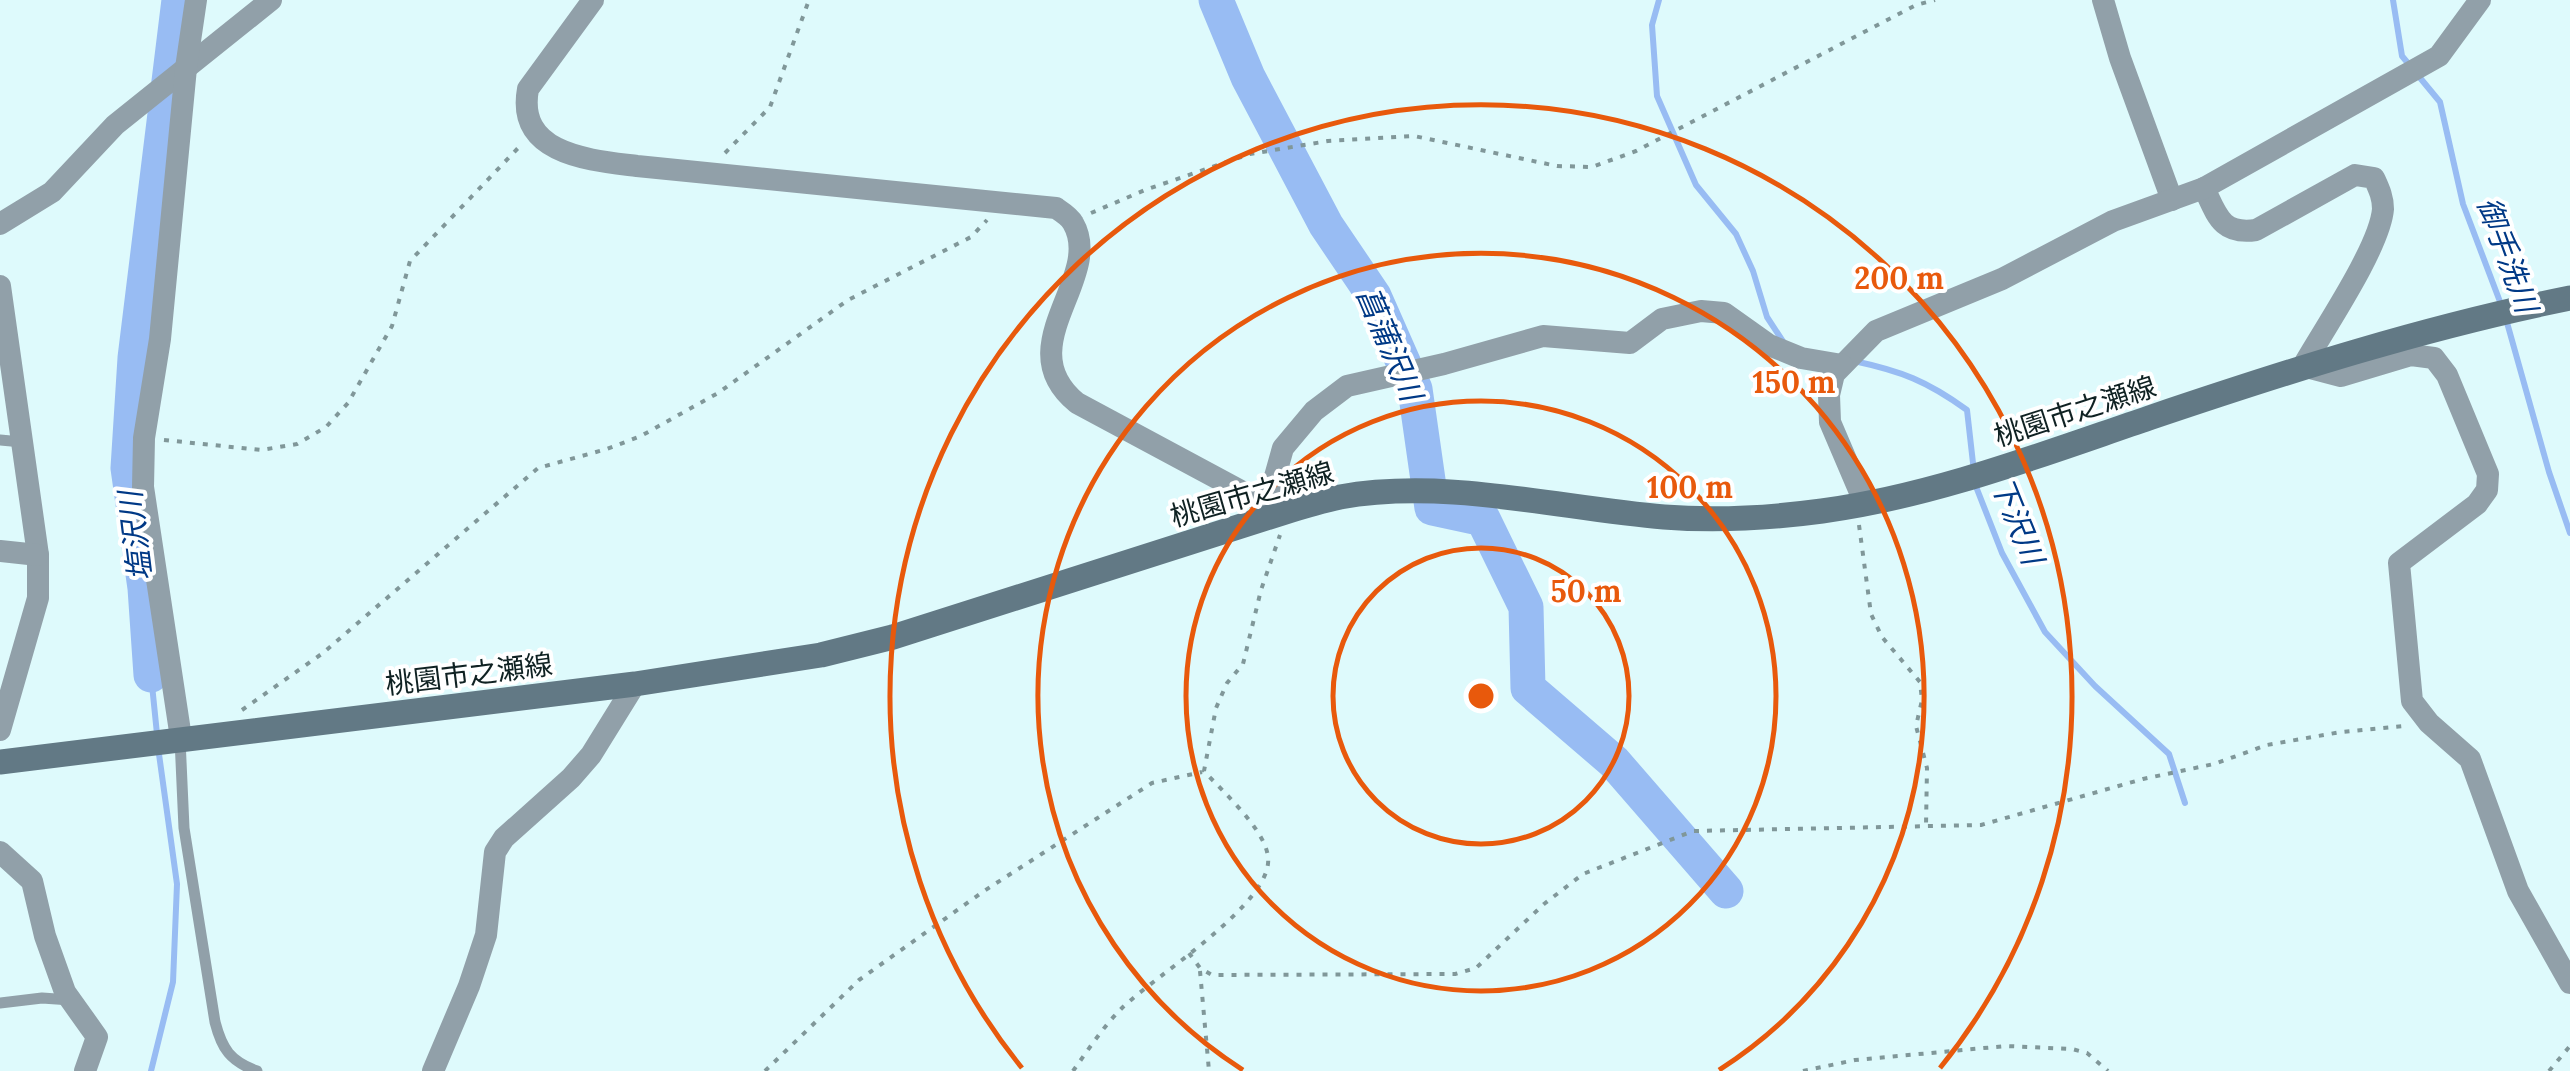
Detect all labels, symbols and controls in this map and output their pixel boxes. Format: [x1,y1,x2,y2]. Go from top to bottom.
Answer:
water label: 御手洗川 [2470,192,2547,320]
text: 200 m [1854,259,1944,297]
water label: 菖蒲沢川 [1349,281,1432,409]
text: 150 m [1753,363,1836,401]
street label: 桃園市之瀬線 [1990,368,2160,454]
street label: 桃園市之瀬線 [1166,454,1338,534]
text: 100 m [1647,468,1733,506]
water label: 下沢川 [1983,472,2054,572]
water label: 塩沢川 [110,486,159,583]
text: 50 m [1551,572,1622,610]
street label: 桃園市之瀬線 [383,646,555,702]
centre of rings [1463,678,1499,714]

